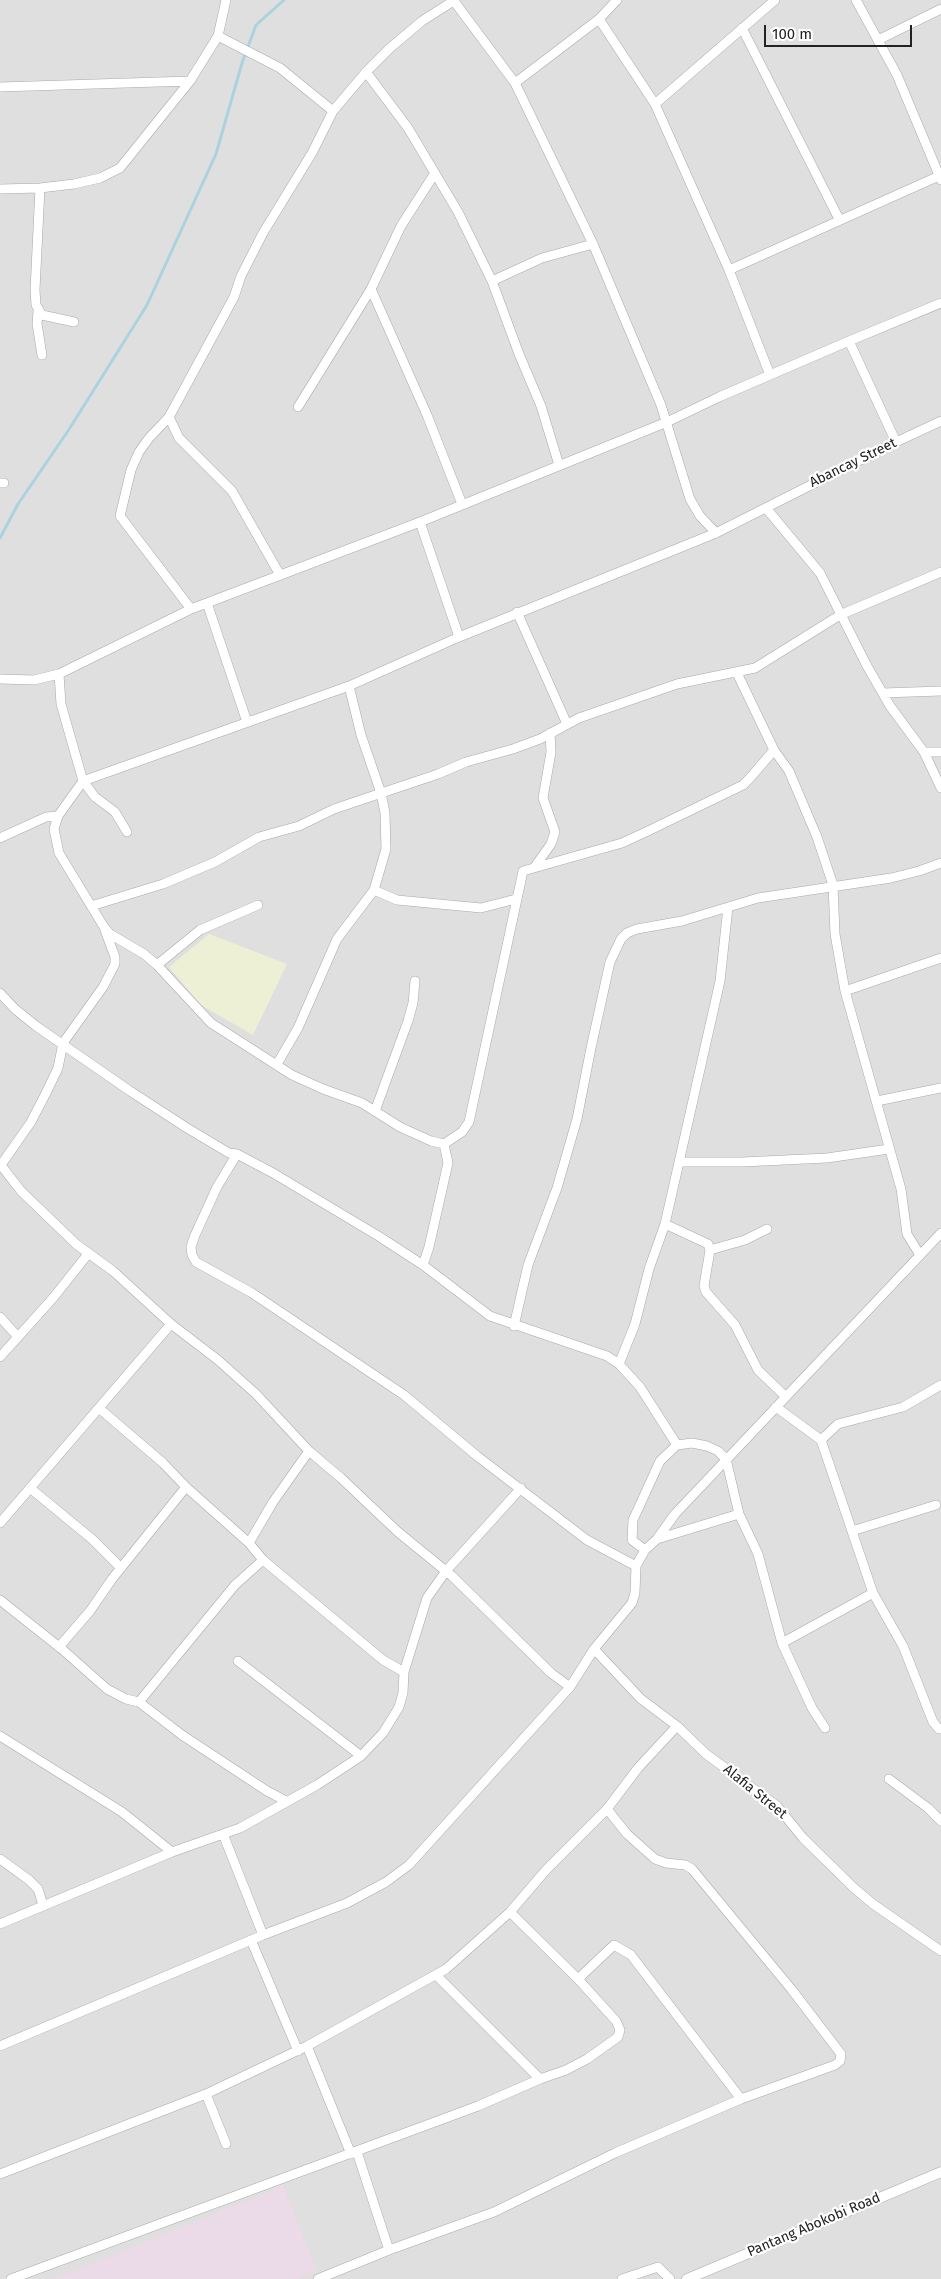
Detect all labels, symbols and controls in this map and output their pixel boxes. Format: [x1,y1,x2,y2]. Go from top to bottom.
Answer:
scale bar [766,15,914,47]
text: 100 m [772,25,812,43]
street label: Abancay Street [807,435,899,491]
street label: Alafia Street [720,1761,790,1823]
street label: Pantang Abokobi Road [745,2189,883,2261]

